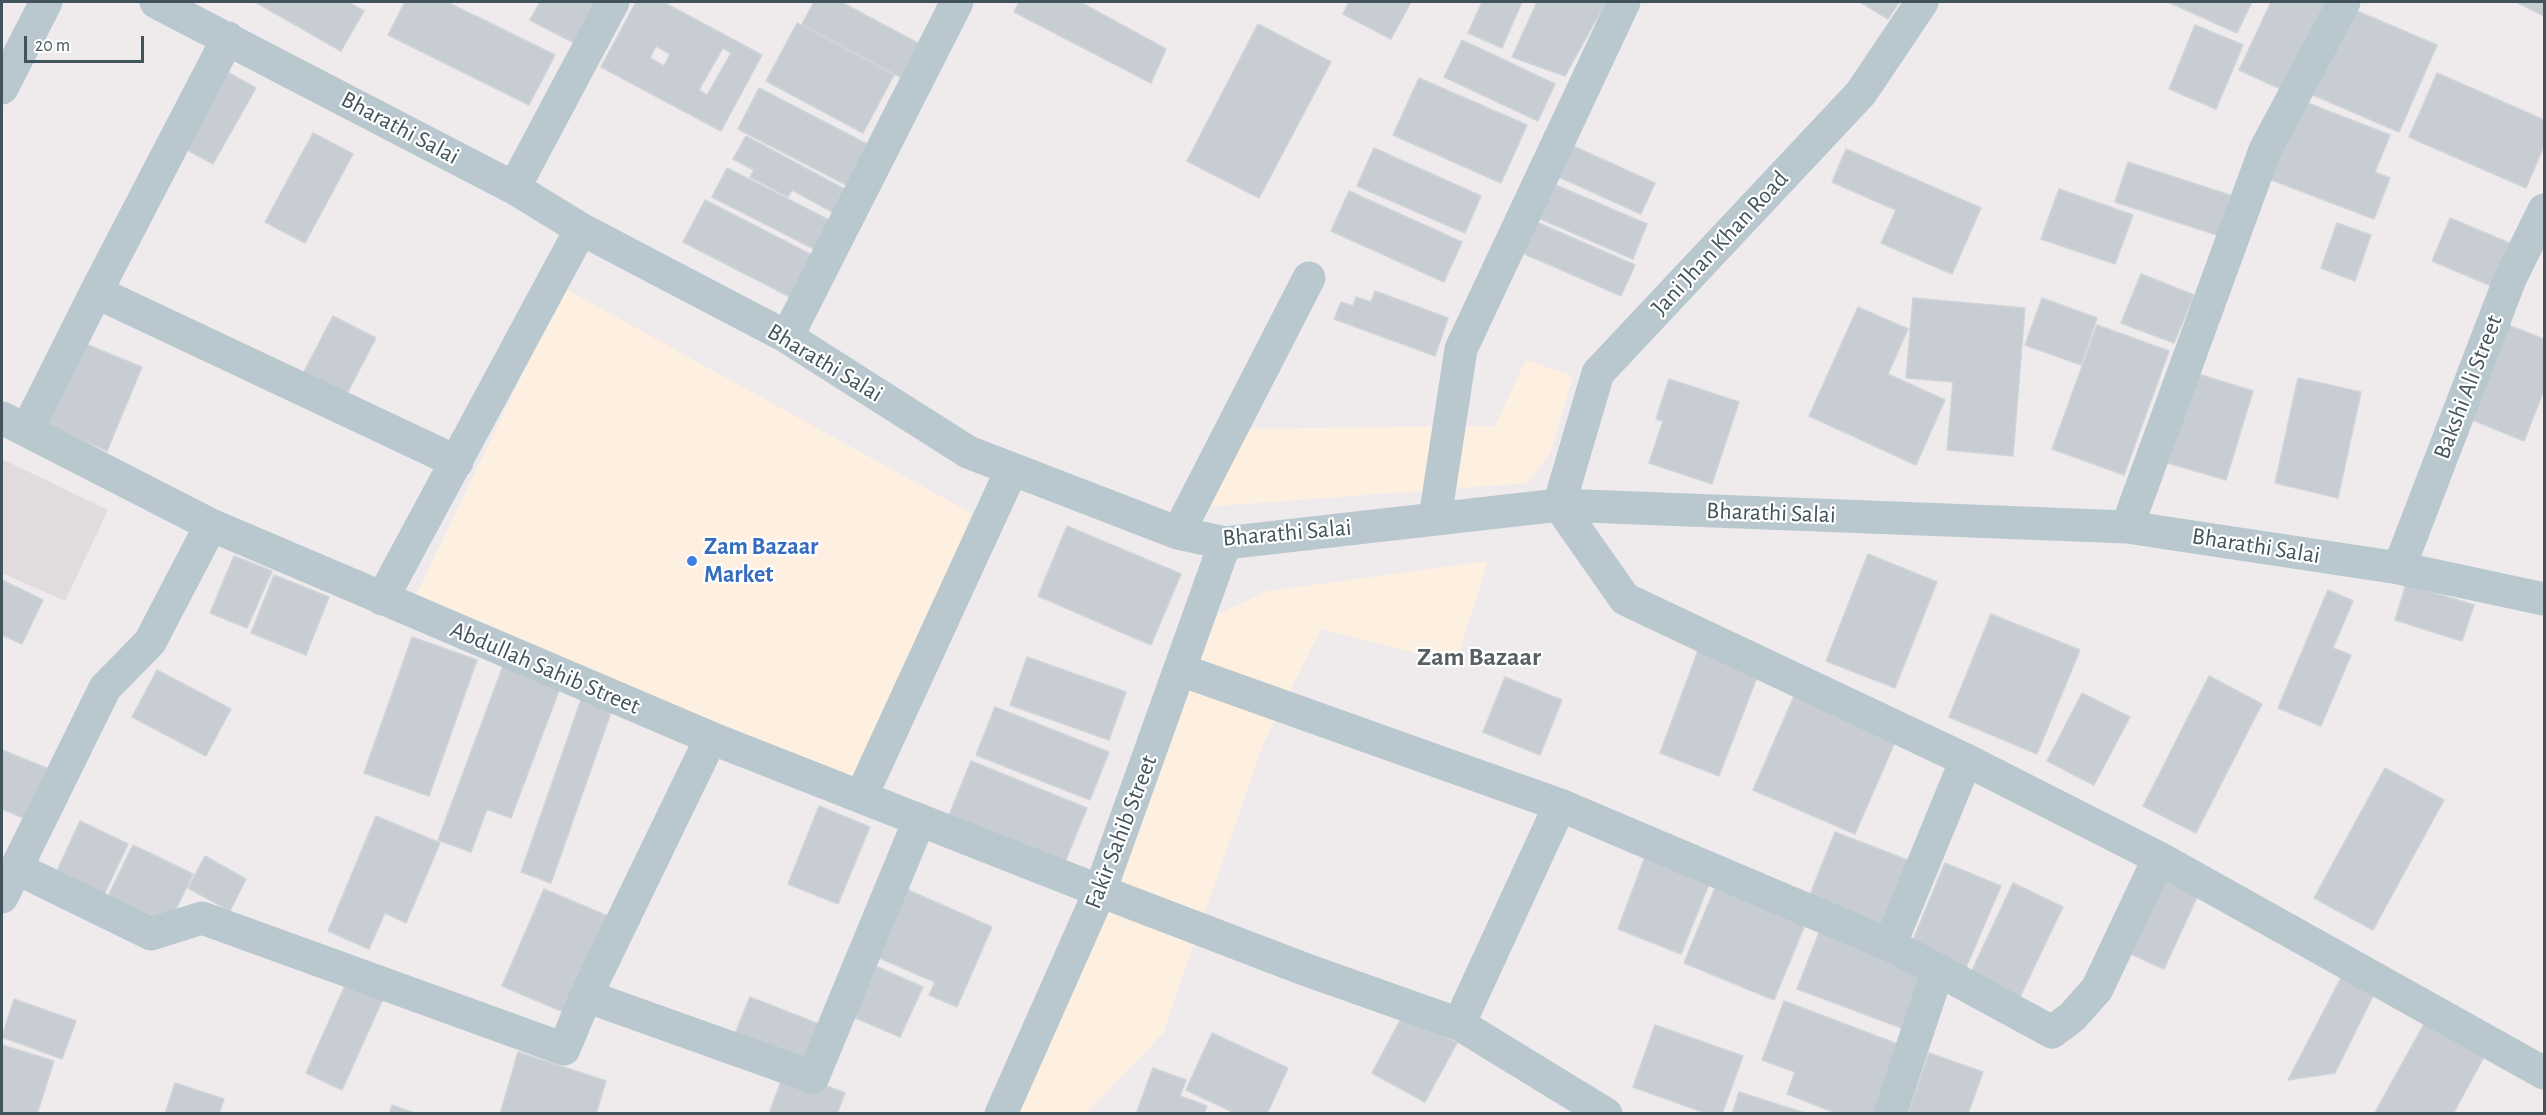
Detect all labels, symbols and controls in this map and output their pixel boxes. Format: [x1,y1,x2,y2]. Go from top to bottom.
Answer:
scale bar [27,24,147,62]
text: 20 m [35,37,70,55]
street label: Bharathi Salai [336,85,464,171]
street label: Jani Jhan Khan Road [1646,165,1794,321]
street label: Bakshi Ali Street [2427,311,2509,463]
street label: Bharathi Salai [762,317,888,409]
street label: Bharathi Salai [1706,496,1836,530]
street label: Bharathi Salai [1221,513,1353,553]
street label: Bharathi Salai [2190,522,2322,570]
place label: Zam Bazaar Market [704,533,818,589]
marker: Zam Bazaar Market [685,554,699,568]
street label: Abdullah Sahib Street [446,615,644,721]
district label: Zam Bazaar [1417,641,1541,673]
street label: Fakir Sahib Street [1078,751,1164,913]

